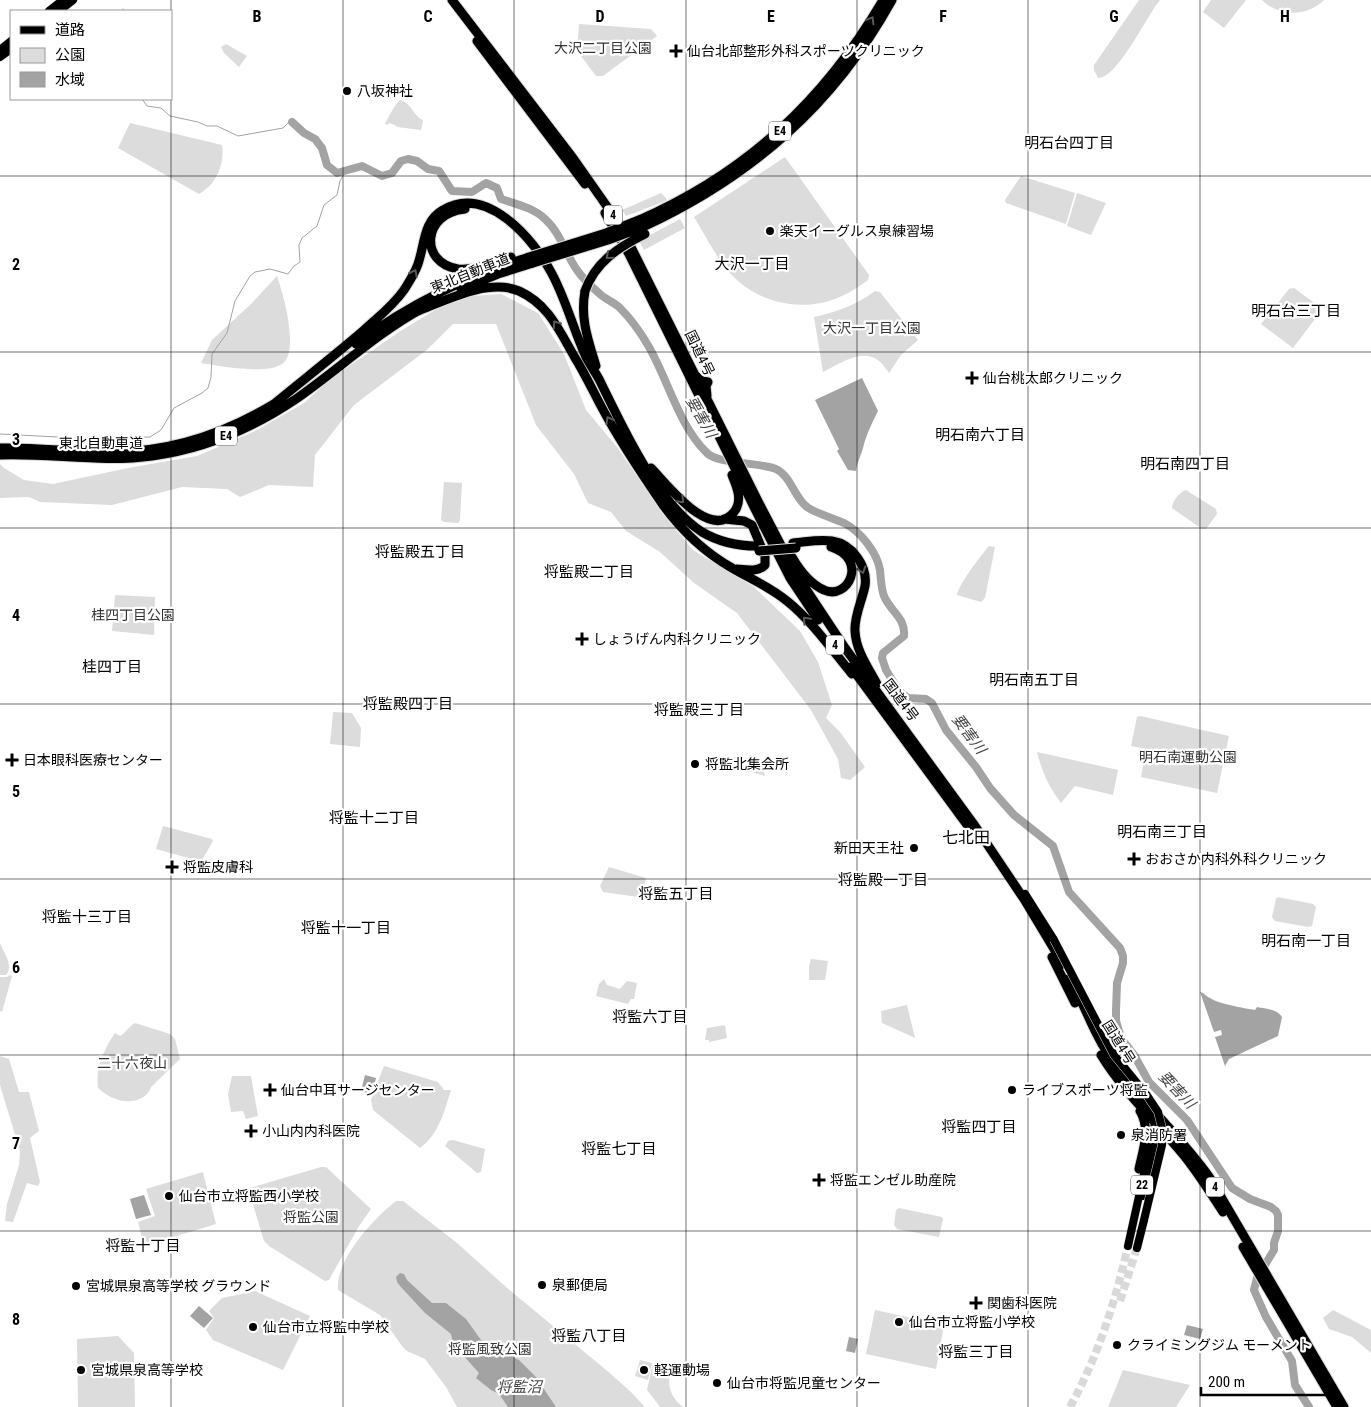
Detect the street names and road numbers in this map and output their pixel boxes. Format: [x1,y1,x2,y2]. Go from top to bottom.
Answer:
road number: E4 [769,122,791,140]
road number: 4 [604,206,622,224]
street label: 東北自動車道 [428,250,512,296]
street label: 国道4号 [682,328,718,378]
road number: E4 [215,426,237,446]
street label: 東北自動車道 [59,435,143,451]
road number: 4 [826,636,844,654]
street label: 国道4号 [880,676,922,724]
street label: 国道4号 [1099,1017,1139,1067]
road number: 22 [1131,1176,1153,1194]
road number: 4 [1206,1178,1224,1196]

